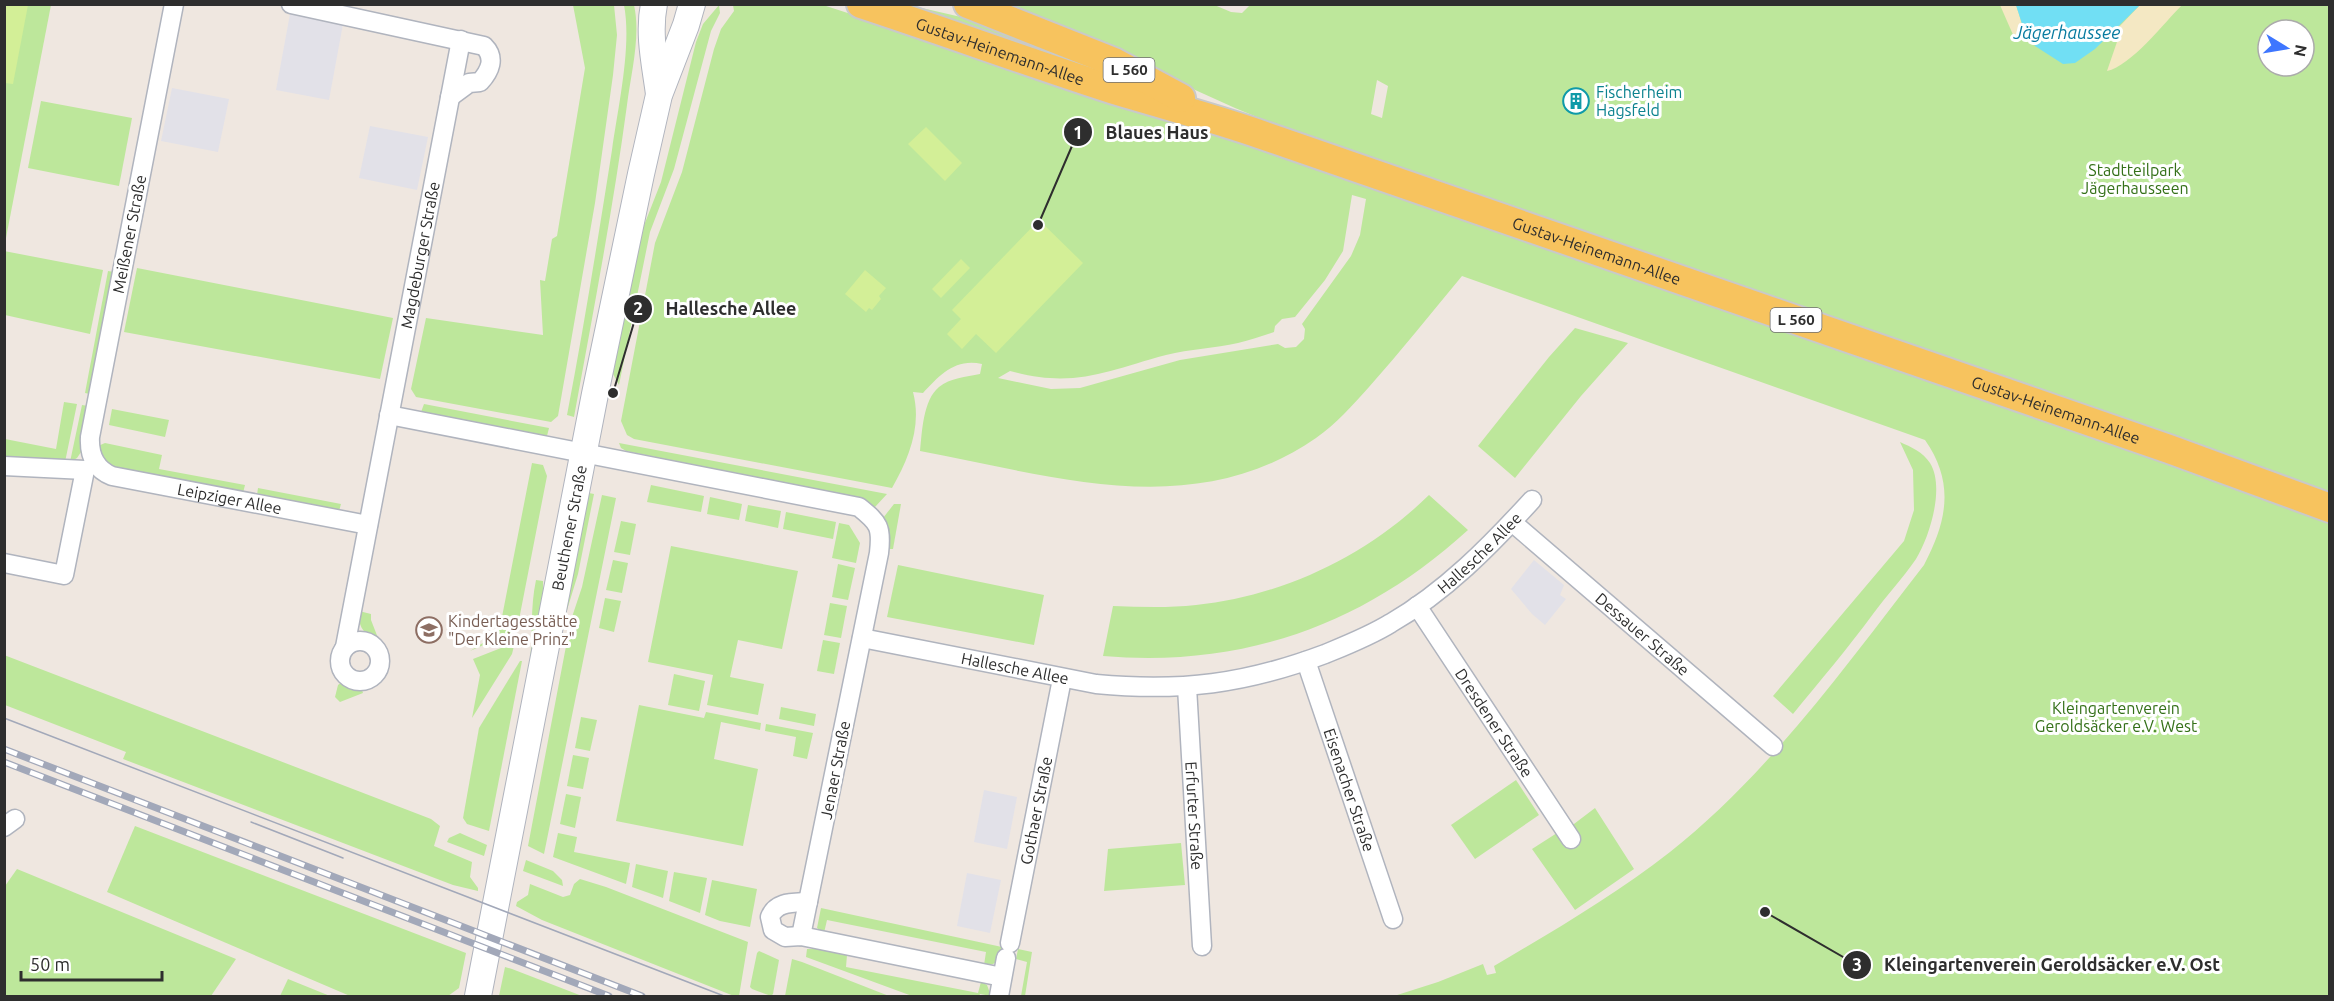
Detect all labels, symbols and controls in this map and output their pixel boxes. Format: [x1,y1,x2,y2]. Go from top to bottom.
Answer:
street label: Gustav-Heinemann-Allee [913,14,1087,89]
north arrow [2256,18,2316,78]
water label: Jägerhaussee [2013,22,2120,42]
text: N [2291,43,2311,58]
road number: L 560 [1104,58,1154,82]
place label: Fischerheim Hagsfeld [1596,83,1682,119]
building icon: Fischerheim Hagsfeld [1561,86,1591,116]
callout: Blaues Haus [1063,114,1220,150]
text: 1 [1073,122,1083,142]
text: Blaues Haus [1106,122,1208,142]
park label: Stadtteilpark Jägerhausseen [2081,161,2189,197]
street label: Meißener Straße [109,173,149,295]
street label: Magdeburger Straße [397,180,443,330]
street label: Gustav-Heinemann-Allee [1510,213,1683,288]
callout: Hallesche Allee [623,291,808,327]
text: 2 [633,298,643,318]
text: Hallesche Allee [666,298,796,318]
road number: L 560 [1770,308,1822,332]
street label: Gustav-Heinemann-Allee [1969,372,2142,447]
street label: Beuthener Straße [548,463,590,592]
street label: Leipziger Allee [176,480,283,517]
street label: Hallesche Allee [1434,508,1525,597]
street label: Dessauer Straße [1592,589,1693,679]
place label: Kindertagesstätte "Der Kleine Prinz" [448,612,578,648]
school or university icon: Kindertagesstätte "Der Kleine Prinz" [414,615,444,645]
street label: Hallesche Allee [960,649,1070,687]
street label: Dresdener Straße [1452,665,1537,781]
park label: Kleingartenverein Geroldsäcker e.V. West [2035,699,2198,735]
street label: Jenaer Straße [817,719,853,821]
street label: Eisenacher Straße [1320,726,1379,854]
street label: Gothaer Straße [1017,755,1056,866]
street label: Erfurter Straße [1182,761,1207,871]
scale bar [21,944,162,982]
callout: Kleingartenverein Geroldsäcker e.V. Ost [1842,947,2232,983]
text: 50 m [30,954,70,974]
text: 3 [1852,954,1862,974]
text: Kleingartenverein Geroldsäcker e.V. Ost [1884,954,2220,974]

